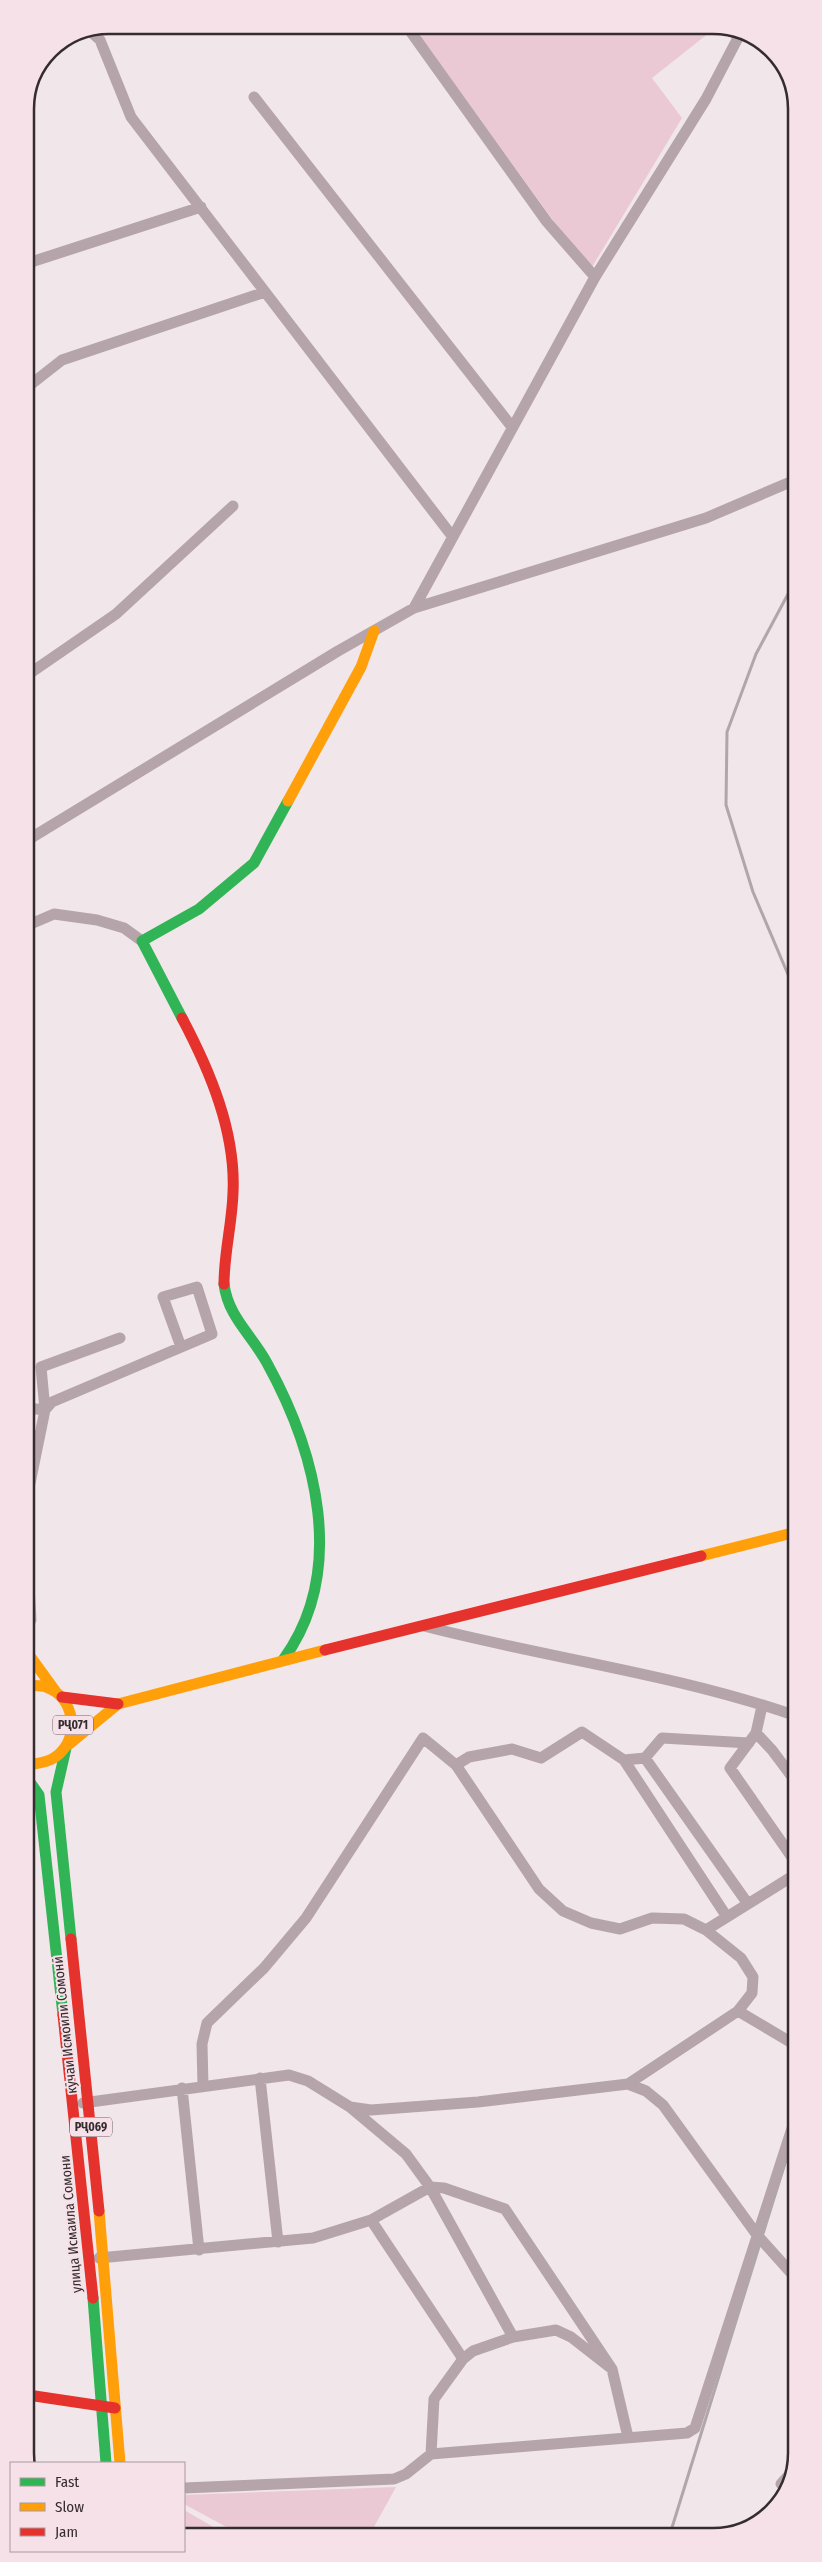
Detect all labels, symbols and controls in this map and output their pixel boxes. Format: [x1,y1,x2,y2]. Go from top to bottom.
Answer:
road number: РҶ071 [53,1716,93,1734]
street label: кӯчаи Исмоили Сомонӣ [49,1955,81,2095]
road number: РҶ069 [70,2118,112,2136]
street label: улица Исмаила Сомони [57,2154,85,2294]
legend [10,2462,185,2552]
text: Fast [55,2473,79,2491]
text: Slow [55,2498,84,2516]
text: Jam [55,2523,78,2541]

